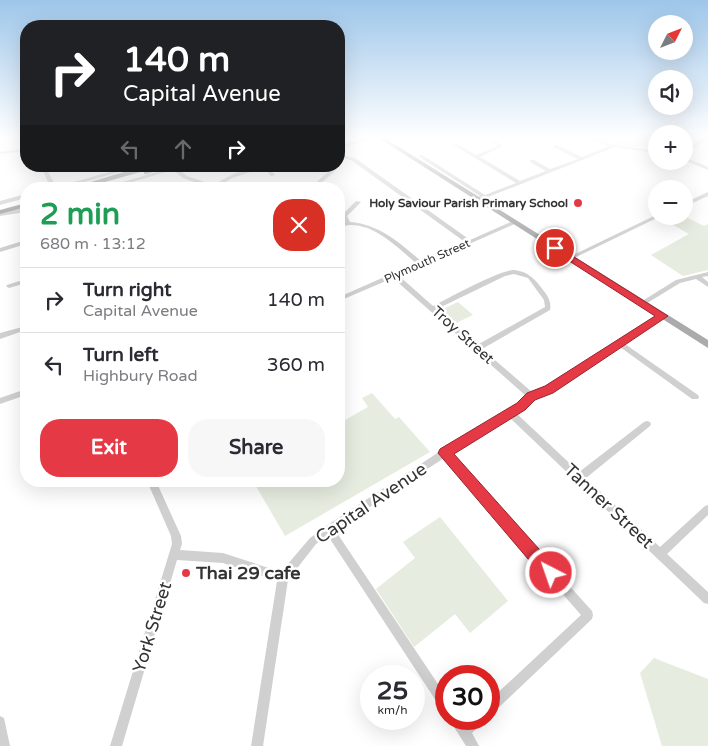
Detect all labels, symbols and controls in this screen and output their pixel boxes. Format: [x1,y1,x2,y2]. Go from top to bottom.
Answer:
north arrow [648,15,692,60]
map controls [648,15,693,225]
text: 140 m [123,39,230,81]
icon: right [40,40,105,105]
button: sound [648,70,693,115]
text: Capital Avenue [123,81,281,107]
button: + [648,125,693,170]
icon: left [116,135,144,163]
icon: ahead [169,135,197,163]
icon: right [222,135,250,163]
button: − [648,180,693,225]
text: 2 min [40,196,120,233]
place label: Holy Saviour Parish Primary School [369,196,568,211]
marker: Holy Saviour Parish Primary School [572,197,584,209]
button: close [273,199,325,251]
pin [534,227,576,269]
text: 680 m · 13:12 [40,234,146,254]
icon: arrive [541,234,569,262]
street label: Plymouth Street [382,236,472,286]
text: Turn right [83,279,171,301]
icon: right [40,286,68,314]
text: 140 m [267,289,325,311]
text: Capital Avenue [83,301,198,321]
street label: Troy Street [428,302,498,368]
text: Turn left [83,344,159,366]
icon: left [40,351,68,379]
text: 360 m [267,354,325,376]
text: Highbury Road [83,366,198,386]
button: Exit [40,419,178,477]
button: Share [188,419,325,477]
street label: Capital Avenue [311,458,431,548]
street label: Tanner Street [560,459,659,553]
position arrow [524,546,576,598]
place label: Thai 29 cafe [195,562,300,584]
marker: Thai 29 cafe [180,567,192,579]
street label: York Street [128,579,176,675]
speed limit sign: 30 [435,665,500,730]
text: 25 [377,676,408,706]
text: km/h [377,703,408,717]

